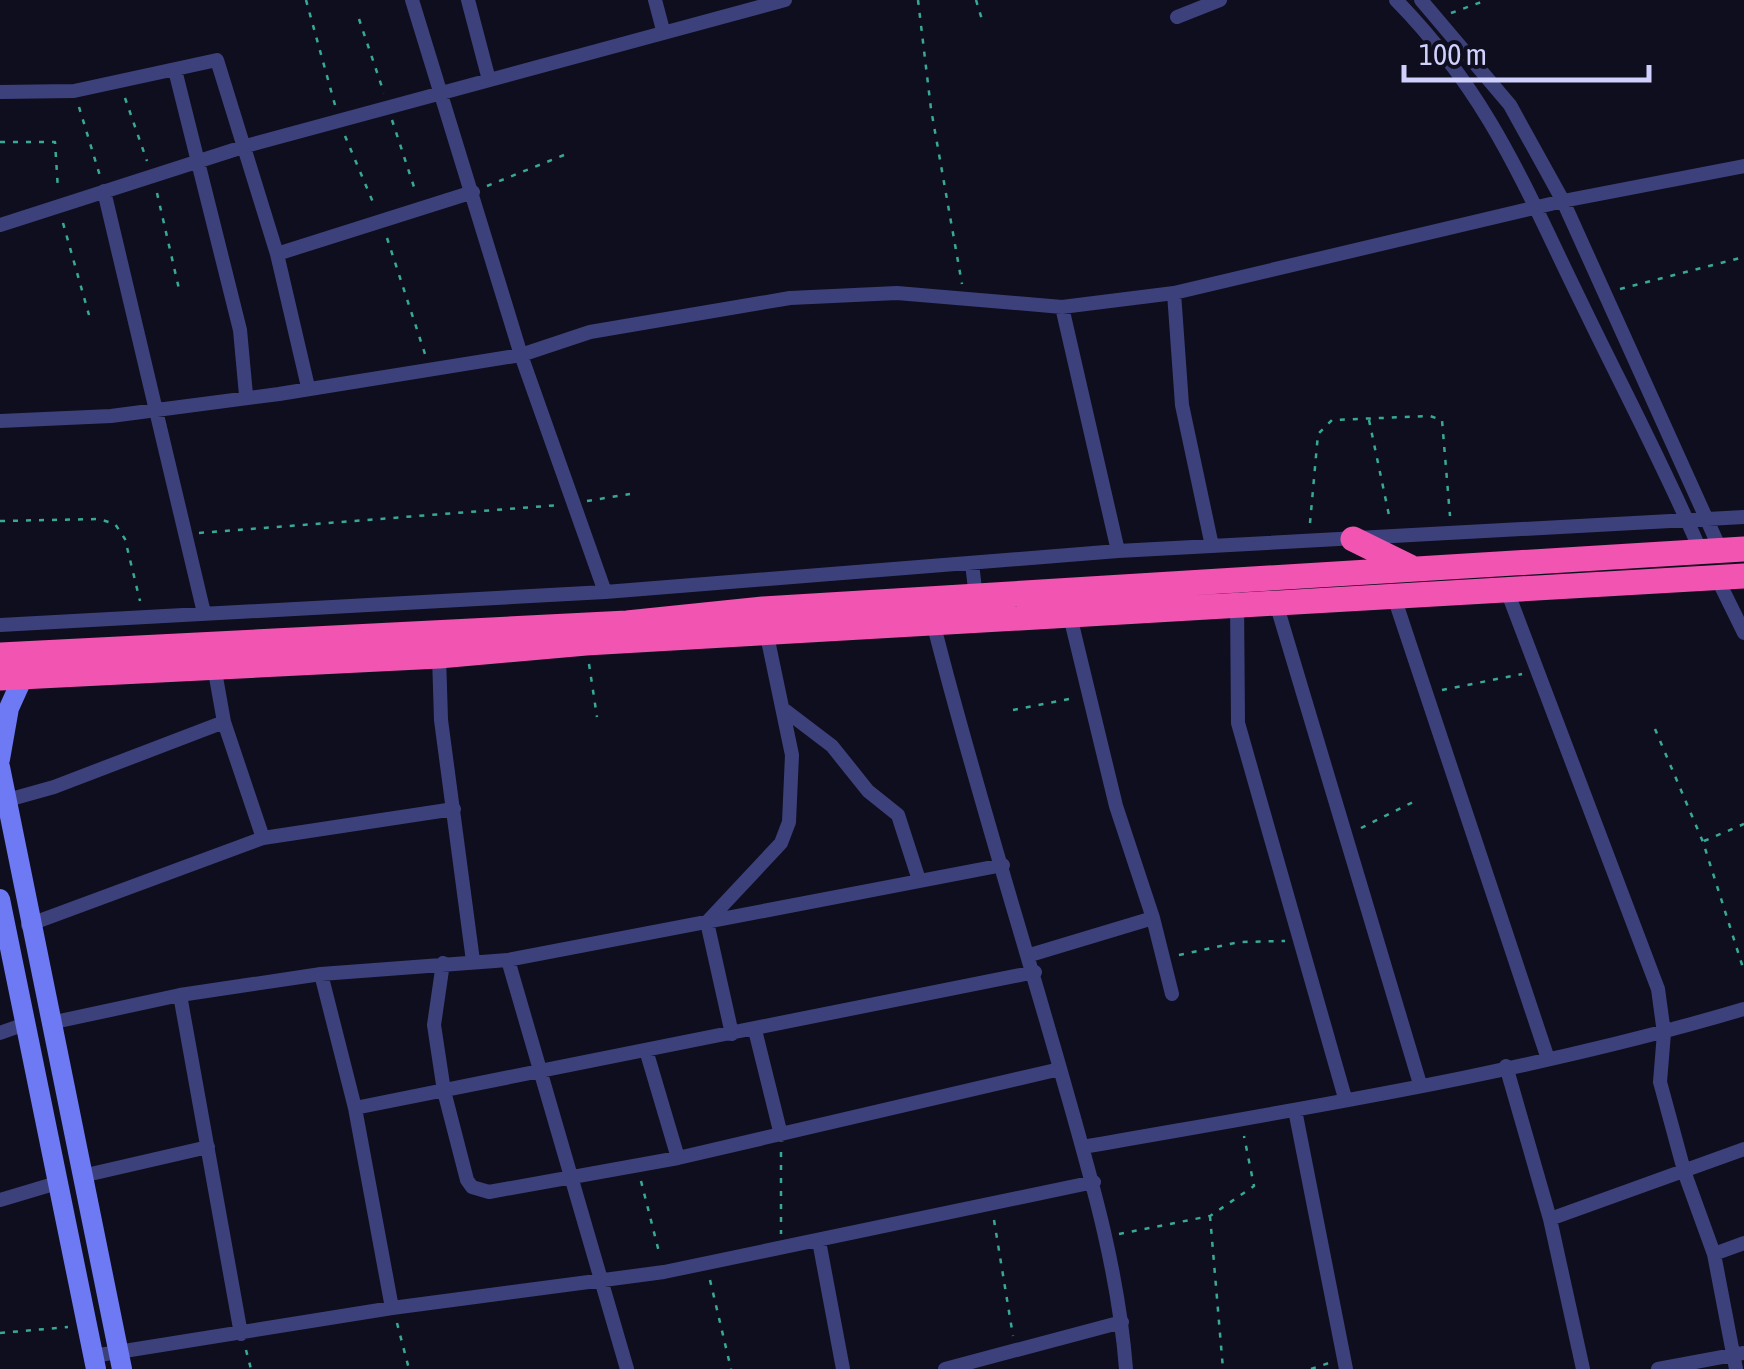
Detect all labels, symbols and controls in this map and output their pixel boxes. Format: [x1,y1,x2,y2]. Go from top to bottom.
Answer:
scale bar [1404,20,1649,82]
text: 100 m [1419,37,1487,71]

